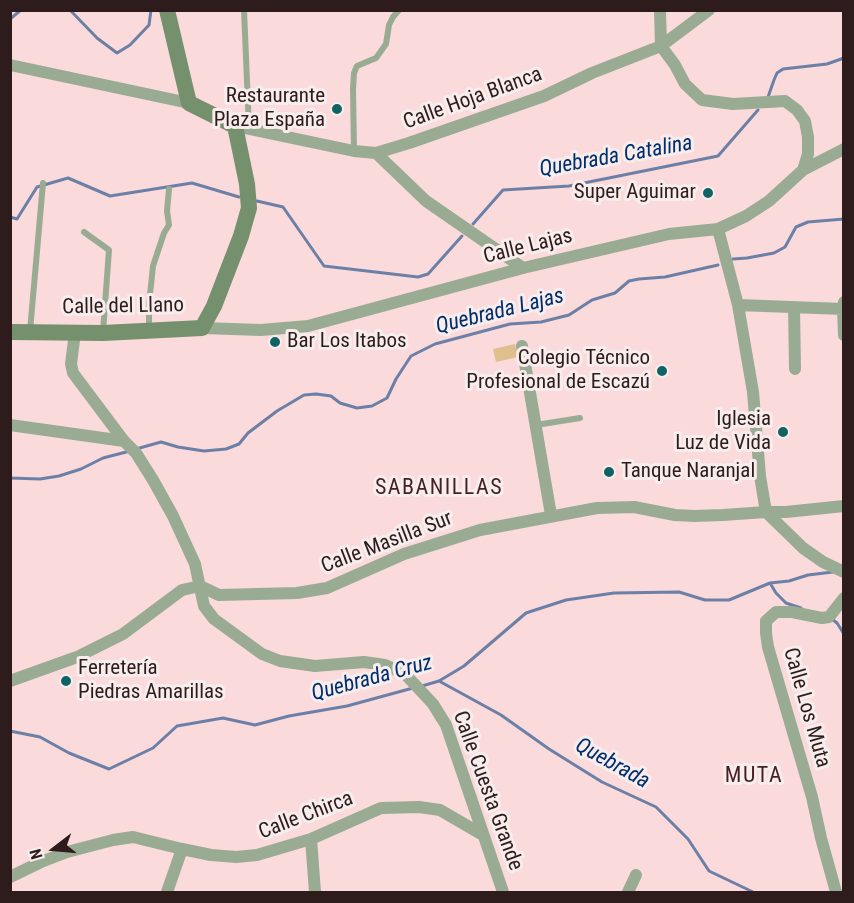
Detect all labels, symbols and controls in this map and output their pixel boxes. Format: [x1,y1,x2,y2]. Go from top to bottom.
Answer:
street label: Calle Hoja Blanca [400,62,546,136]
place label: Restaurante Plaza España [214,84,325,134]
marker: Restaurante Plaza España [330,102,344,116]
water label: Quebrada Catalina [537,131,695,183]
place label: Super Aguimar [574,180,696,206]
marker: Super Aguimar [701,186,715,200]
street label: Calle Lajas [481,224,575,270]
water label: Quebrada Lajas [433,283,567,341]
street label: Calle del Llano [62,293,184,321]
place label: Bar Los Itabos [287,329,407,355]
marker: Bar Los Itabos [268,335,282,349]
place label: Colegio Técnico Profesional de Escazú [466,346,650,396]
marker: Colegio Técnico Profesional de Escazú [655,364,669,378]
place label: Iglesia Luz de Vida [675,407,771,457]
marker: Iglesia Luz de Vida [776,425,790,439]
place label: Tanque Naranjal [621,459,755,485]
marker: Tanque Naranjal [602,465,616,479]
district label: SABANILLAS [375,475,503,501]
street label: Calle Masilla Sur [318,506,456,580]
street label: Calle Los Muta [777,645,835,771]
water label: Quebrada Cruz [309,650,435,708]
place label: Ferretería Piedras Amarillas [78,656,224,706]
marker: Ferretería Piedras Amarillas [59,674,73,688]
street label: Calle Cuesta Grande [446,708,528,874]
water label: Quebrada [570,733,654,795]
district label: MUTA [725,763,783,789]
street label: Calle Chirca [255,786,357,846]
north arrow [24,819,84,879]
text: N [26,847,47,861]

